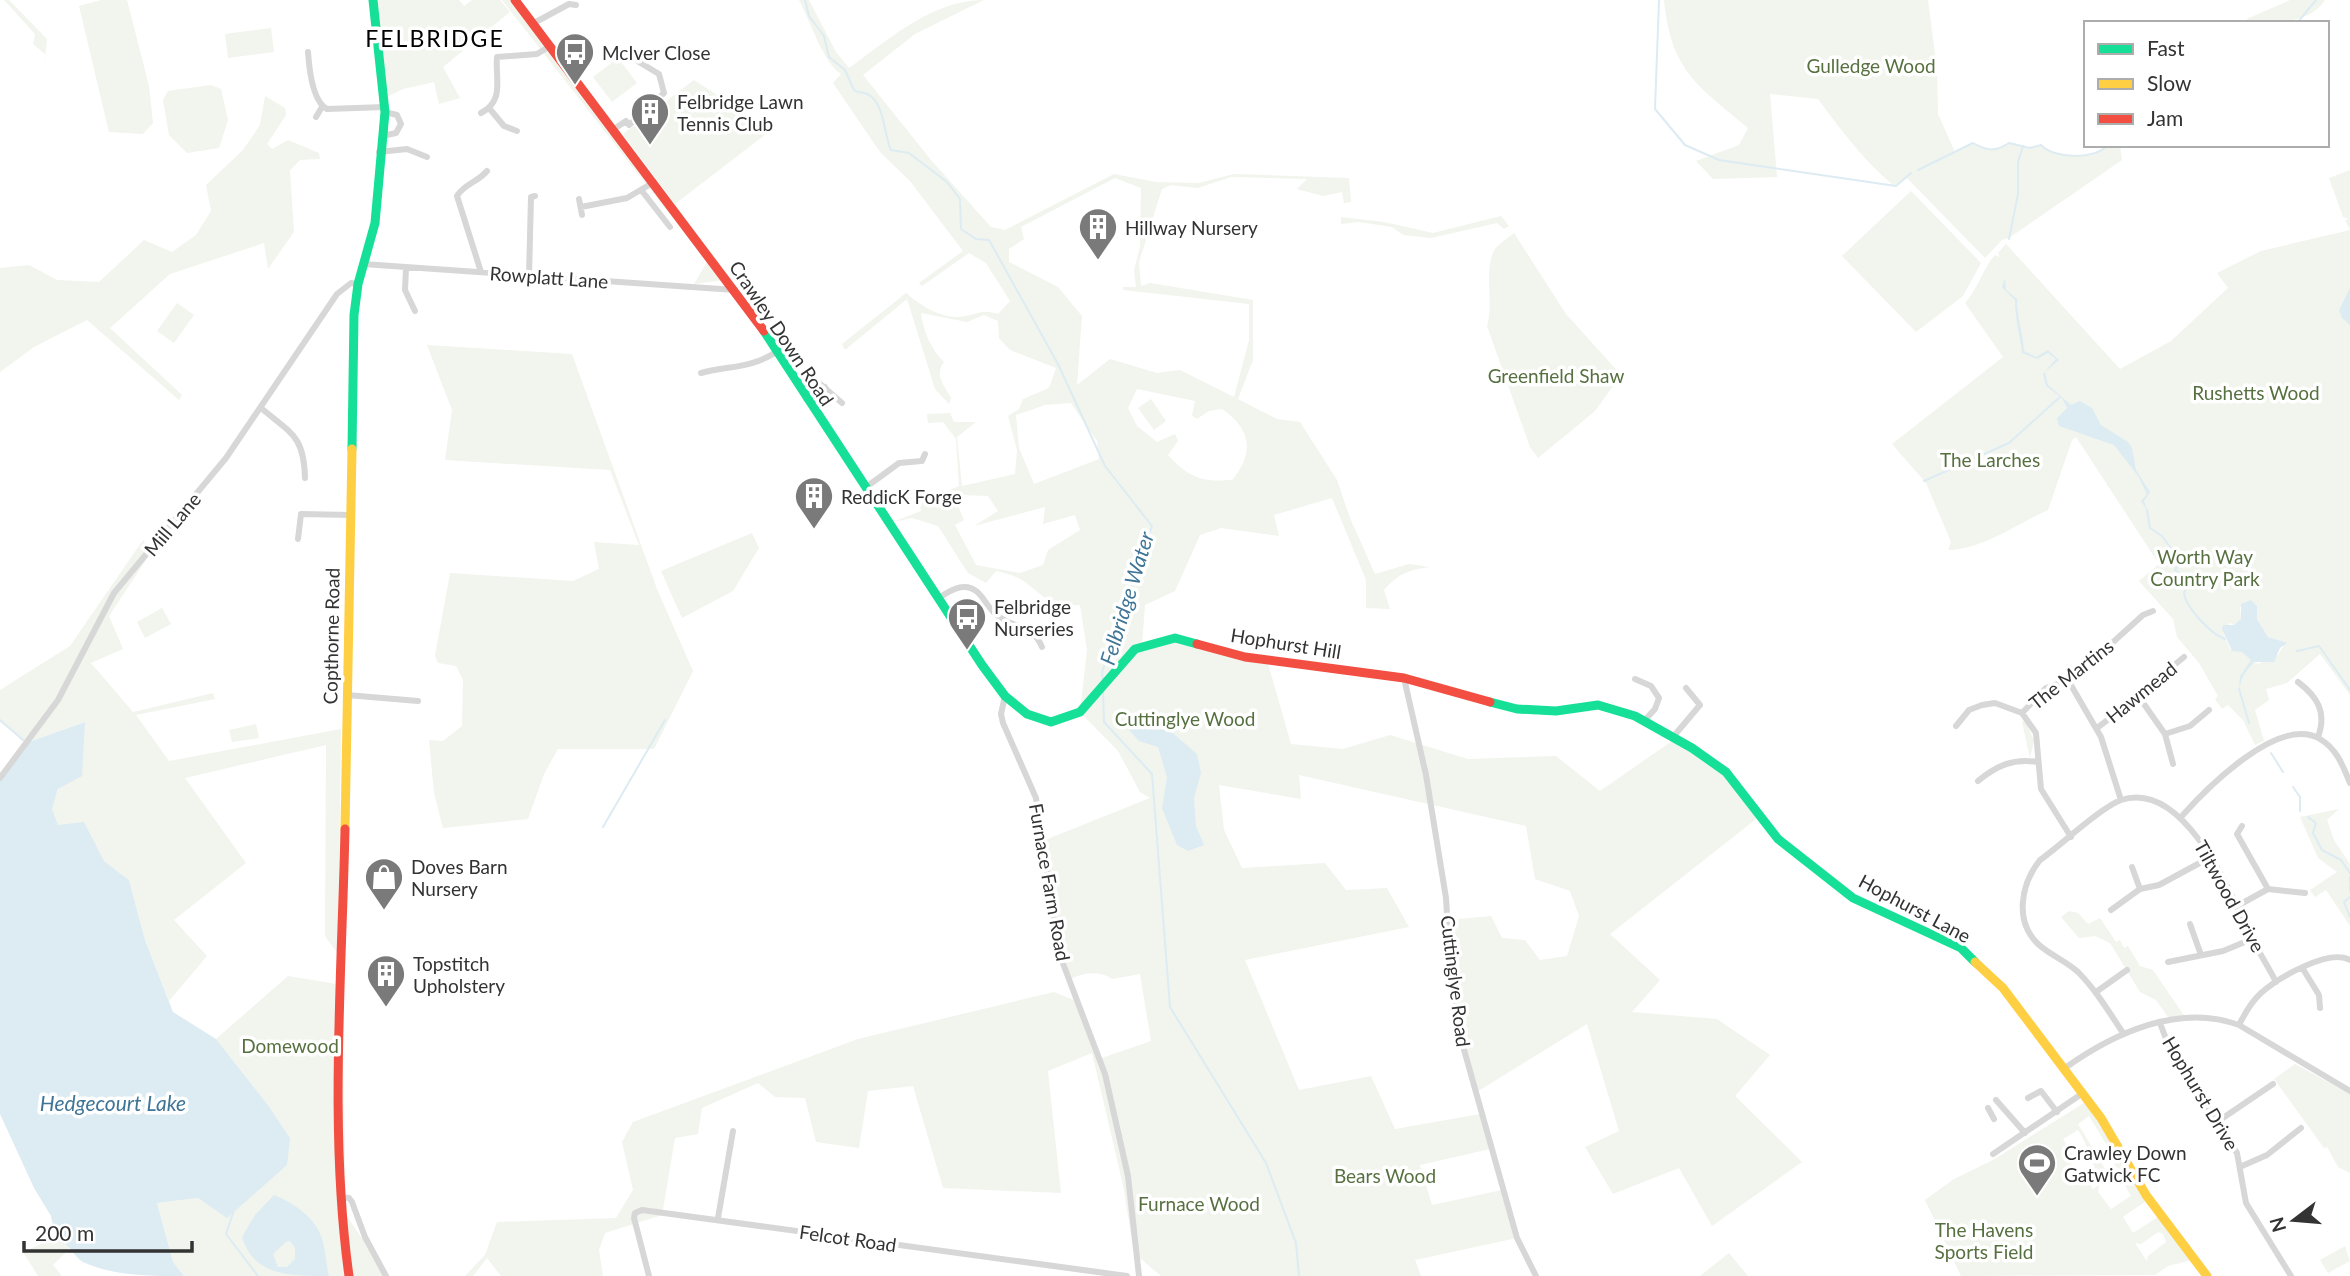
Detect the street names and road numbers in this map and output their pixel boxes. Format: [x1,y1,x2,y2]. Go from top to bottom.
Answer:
street label: Crawley Down Road [725,256,839,410]
street label: Rowplatt Lane [489,261,609,293]
street label: Mill Lane [139,488,205,560]
street label: Copthorne Road [318,568,344,704]
street label: Hophurst Hill [1229,623,1343,663]
street label: The Martins [2024,634,2118,714]
street label: Hawmead [2101,657,2181,727]
street label: Furnace Farm Road [1025,801,1075,963]
street label: Tiltwood Drive [2190,836,2270,956]
street label: Hophurst Lane [1855,869,1975,947]
street label: Cuttinglye Road [1437,914,1475,1048]
street label: Hophurst Drive [2158,1032,2244,1154]
street label: Felcot Road [798,1220,898,1256]

